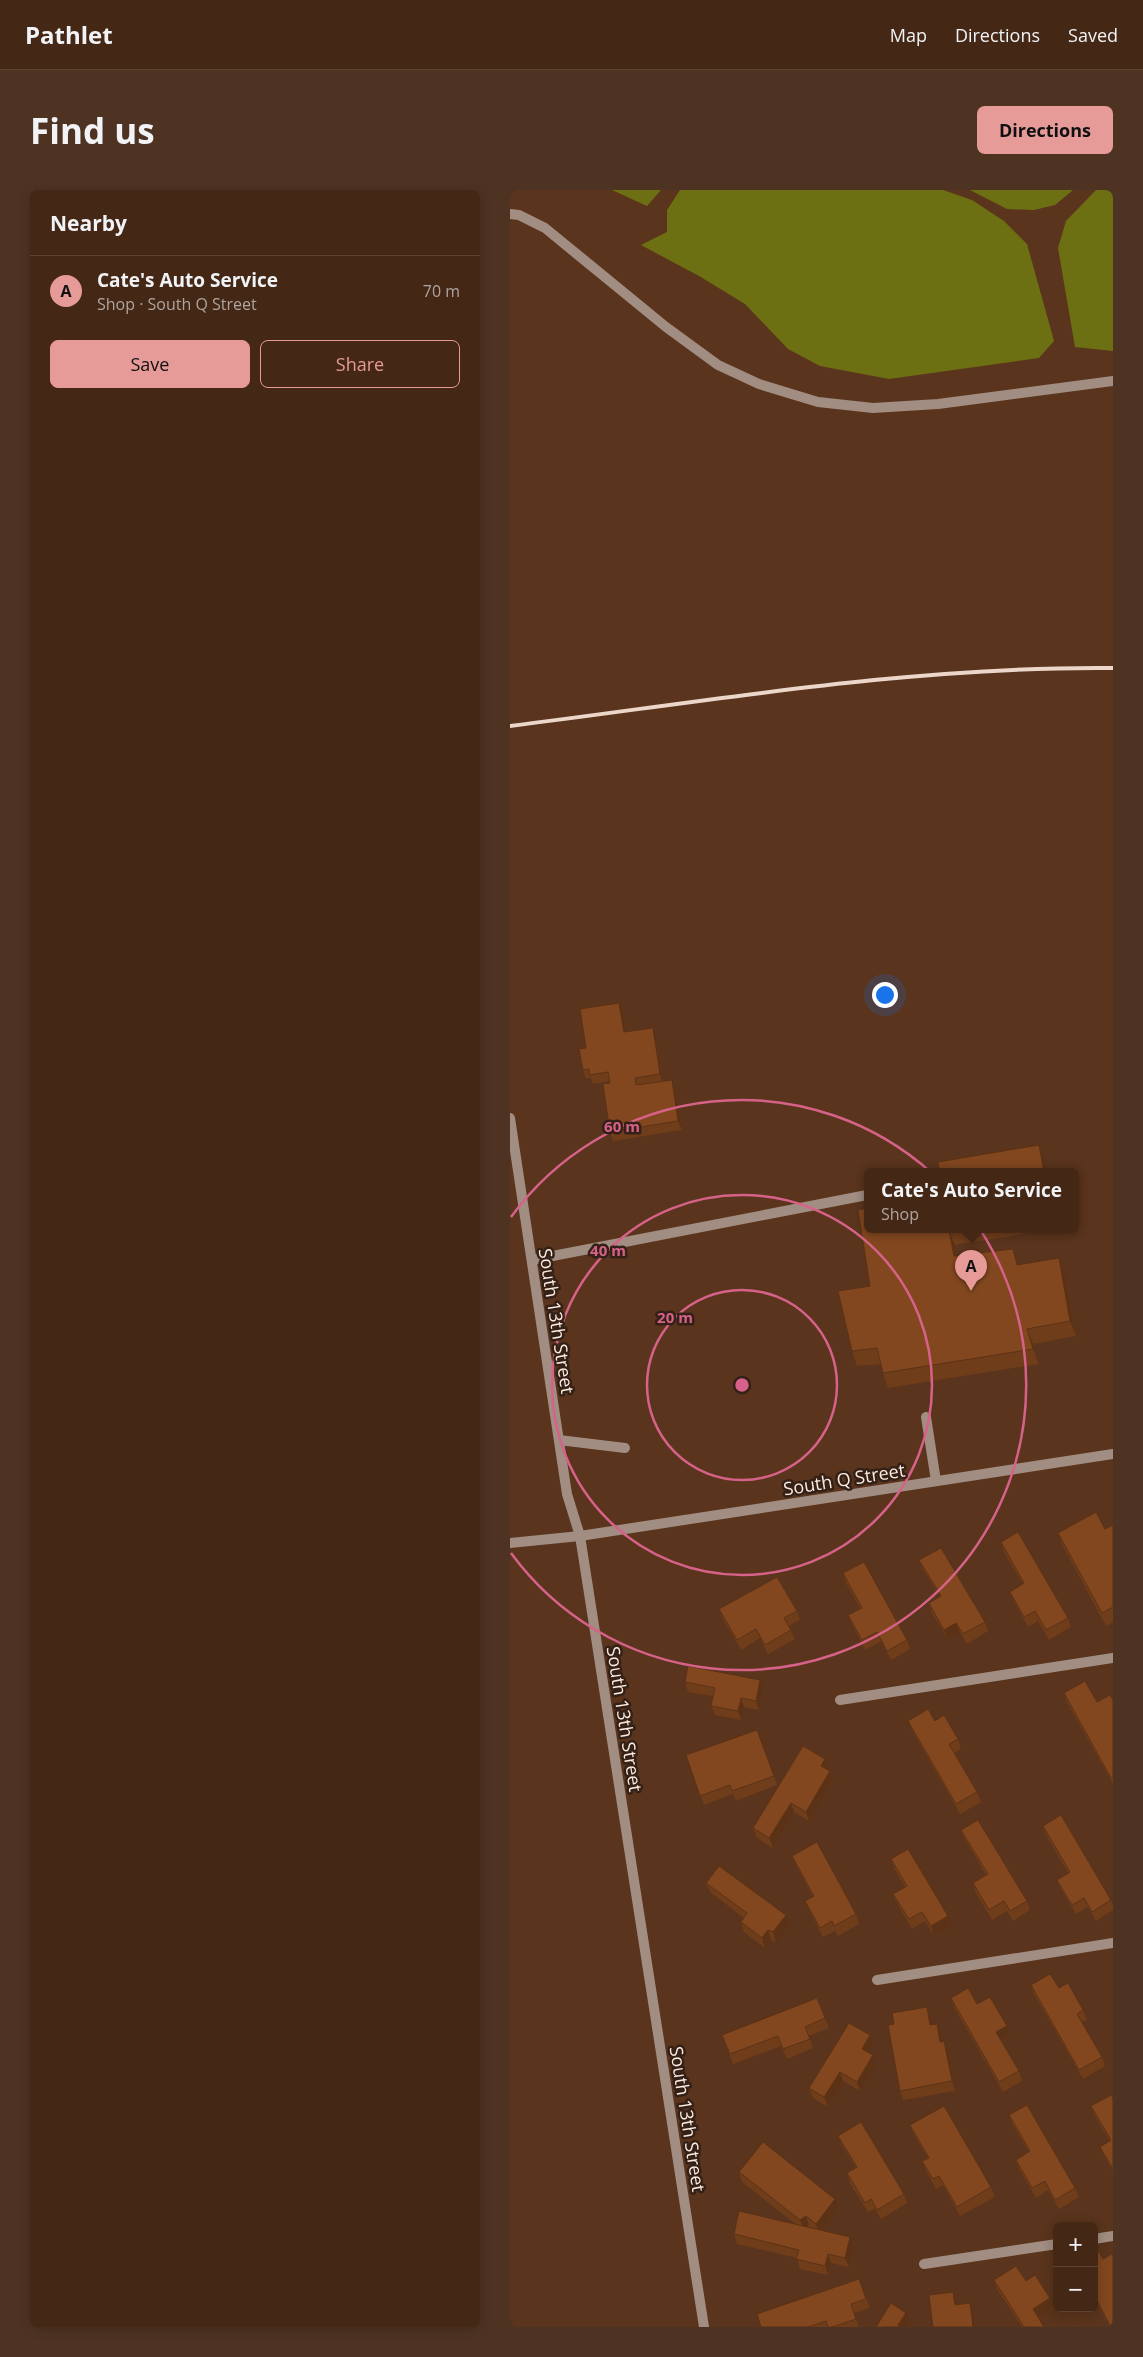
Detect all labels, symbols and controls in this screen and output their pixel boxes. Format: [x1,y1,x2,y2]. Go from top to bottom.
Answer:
text: Pathlet [25,18,113,51]
text: Map [890,23,927,47]
text: Directions [955,23,1040,47]
text: Saved [1068,23,1118,47]
button: Directions [977,106,1113,154]
text: Find us [30,107,155,154]
text: Nearby [50,209,127,237]
text: Cate's Auto Service [97,267,278,293]
text: A [60,280,72,302]
text: 70 m [423,280,460,302]
text: Shop · South Q Street [97,293,257,315]
button: Save [50,340,250,388]
button: Share [260,340,460,388]
your location [872,982,898,1008]
text: 60 m [604,1116,640,1136]
popup [864,1168,1079,1233]
text: Cate's Auto Service [881,1177,1062,1203]
text: Shop [881,1203,919,1225]
text: 40 m [590,1240,626,1260]
street label: South 13th Street [534,1247,580,1395]
pin: A [955,1250,987,1291]
text: 20 m [657,1307,693,1327]
centre of rings [733,1376,751,1394]
street label: South Q Street [781,1458,907,1500]
street label: South 13th Street [602,1645,648,1793]
street label: South 13th Street [665,2045,711,2193]
map controls [1053,2222,1098,2312]
button: + [1053,2222,1098,2267]
button: − [1053,2267,1098,2312]

